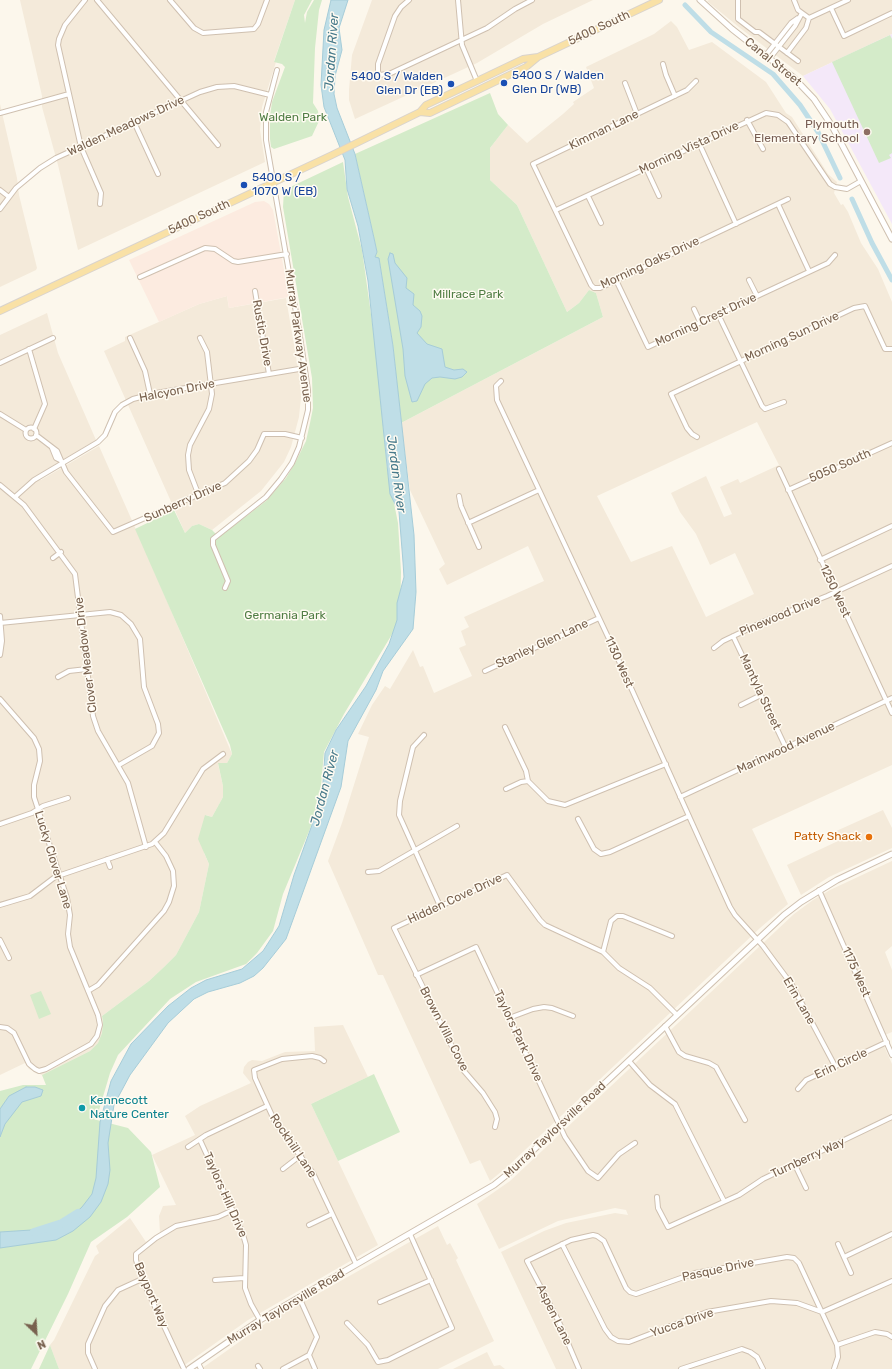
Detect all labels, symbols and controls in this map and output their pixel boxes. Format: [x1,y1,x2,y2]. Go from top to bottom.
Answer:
street label: 5400 South [566,7,632,49]
water label: Jordan River [322,13,342,91]
street label: Canal Street [742,35,804,89]
place label: 5400 S / Walden Glen Dr (WB) [512,69,604,97]
place label: 5400 S / Walden Glen Dr (EB) [351,70,443,98]
marker: 5400 S / Walden Glen Dr (WB) [499,78,509,88]
marker: 5400 S / Walden Glen Dr (EB) [446,79,456,89]
street label: Walden Meadows Drive [65,93,187,159]
street label: Kimman Lane [567,107,641,153]
park label: Walden Park [259,111,327,125]
place label: Plymouth Elementary School [754,118,859,146]
street label: Morning Vista Drive [637,119,741,177]
marker: Plymouth Elementary School [862,127,872,137]
place label: 5400 S / 1070 W (EB) [252,171,317,199]
marker: 5400 S / 1070 W (EB) [239,180,249,190]
street label: 5400 South [166,196,232,238]
street label: Morning Oaks Drive [598,234,702,292]
street label: Murray Parkway Avenue [282,268,314,404]
park label: Millrace Park [433,288,503,302]
street label: Morning Crest Drive [653,290,759,350]
street label: Rustic Drive [249,299,275,367]
street label: Morning Sun Drive [743,309,841,365]
street label: Halcyon Drive [138,377,216,405]
water label: Jordan River [383,434,409,514]
street label: 5050 South [807,446,873,486]
street label: Sunberry Drive [142,478,224,526]
street label: 1250 West [816,562,854,620]
street label: Pinewood Drive [737,592,823,640]
street label: Clover Meadow Drive [72,596,100,714]
park label: Germania Park [244,609,326,623]
street label: Stanley Glen Lane [493,616,591,672]
street label: 1130 West [601,634,637,690]
street label: Mantyla Street [736,652,784,732]
street label: Marinwood Avenue [735,719,837,777]
water label: Jordan River [307,748,343,828]
street label: Lucky Clover Lane [31,809,75,911]
place label: Patty Shack [794,830,861,844]
marker: Patty Shack [864,832,874,842]
street label: Hidden Cove Drive [406,871,504,927]
street label: 1175 West [839,945,873,999]
street label: Erin Lane [780,975,818,1027]
street label: Brown Villa Cove [416,984,472,1074]
street label: Taylors Park Drive [491,988,545,1084]
street label: Erin Circle [812,1046,870,1082]
street label: Murray Taylorsville Road [501,1079,609,1181]
place label: Kennecott Nature Center [90,1094,169,1122]
marker: Kennecott Nature Center [77,1103,87,1113]
street label: Rockhill Lane [266,1111,320,1181]
street label: Turnberry Way [769,1135,847,1181]
street label: Taylors Hill Drive [200,1150,250,1240]
street label: Pasque Drive [681,1255,755,1285]
street label: Bayport Way [131,1260,171,1330]
street label: Murray Taylorsville Road [225,1266,347,1348]
street label: Aspen Lane [533,1282,575,1348]
street label: Yucca Drive [649,1305,715,1341]
north arrow [16,1313,56,1353]
text: N [35,1337,48,1352]

